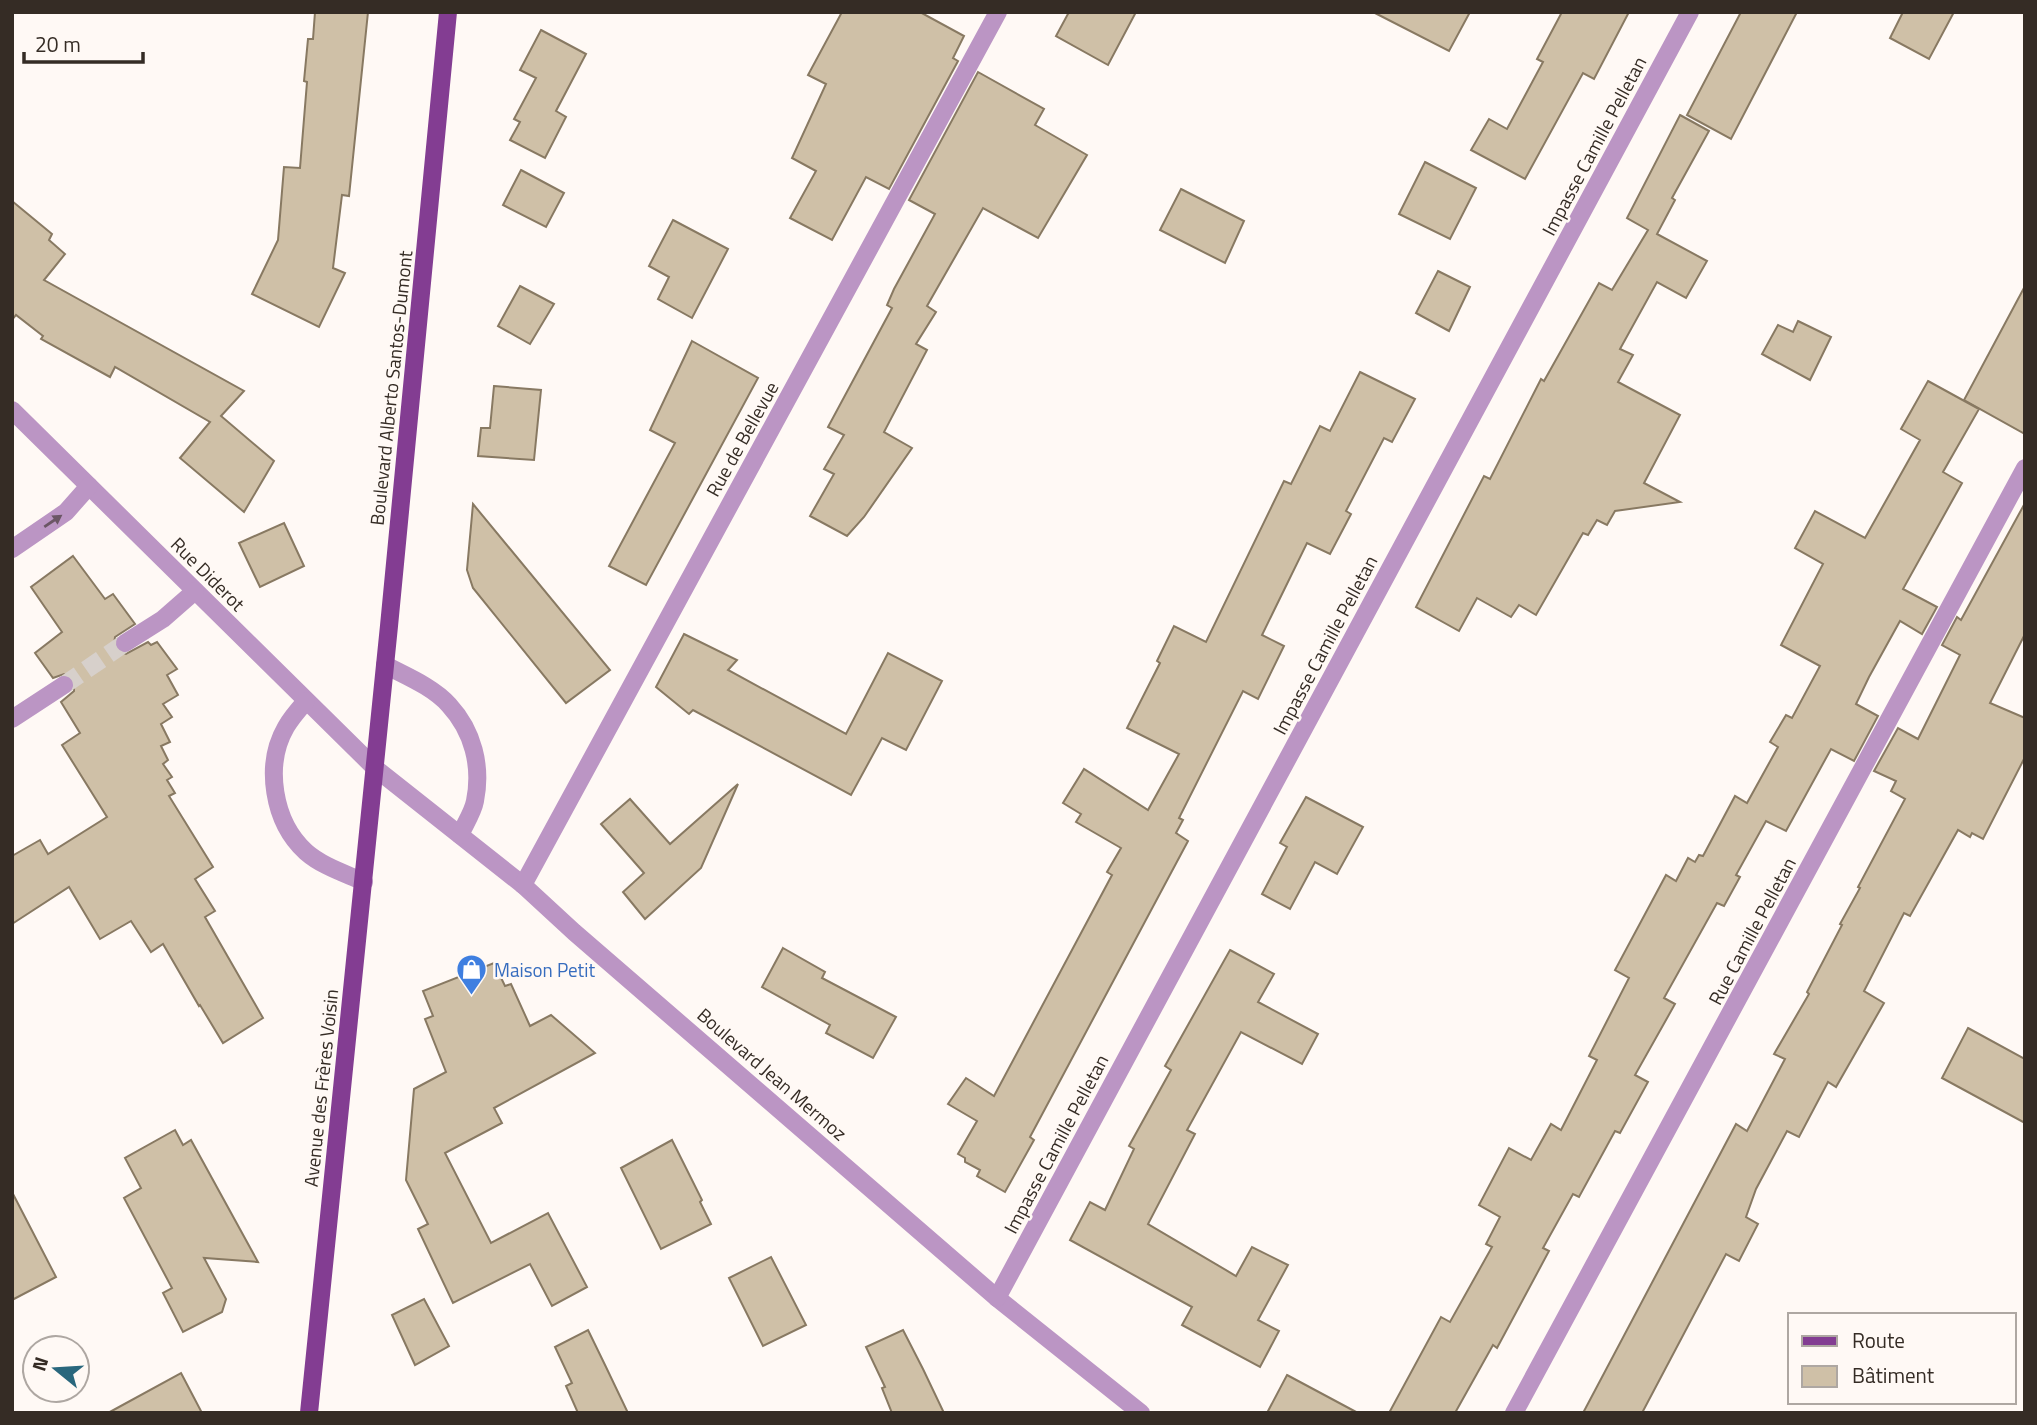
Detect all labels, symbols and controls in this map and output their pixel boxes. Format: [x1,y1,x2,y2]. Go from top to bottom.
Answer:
scale bar [24,21,144,65]
text: 20 m [35,28,81,60]
street label: Impasse Camille Pelletan [1534,51,1653,241]
street label: Boulevard Alberto Santos-Dumont [362,249,419,527]
street label: Rue de Bellevue [698,376,785,502]
one-way arrow [44,515,63,528]
street label: Rue Diderot [165,530,252,618]
street label: Impasse Camille Pelletan [1265,550,1384,740]
street label: Rue Camille Pelletan [1700,852,1803,1010]
shop icon: Maison Petit [454,953,488,997]
place label: Maison Petit [494,955,595,984]
street label: Avenue des Frères Voisin [296,988,345,1188]
street label: Boulevard Jean Mermoz [691,1000,854,1147]
street label: Impasse Camille Pelletan [996,1049,1115,1239]
legend [1788,1313,2016,1404]
text: Route [1852,1324,1905,1356]
north arrow [21,1334,91,1404]
text: N [24,1353,55,1374]
text: Bâtiment [1852,1359,1935,1391]

